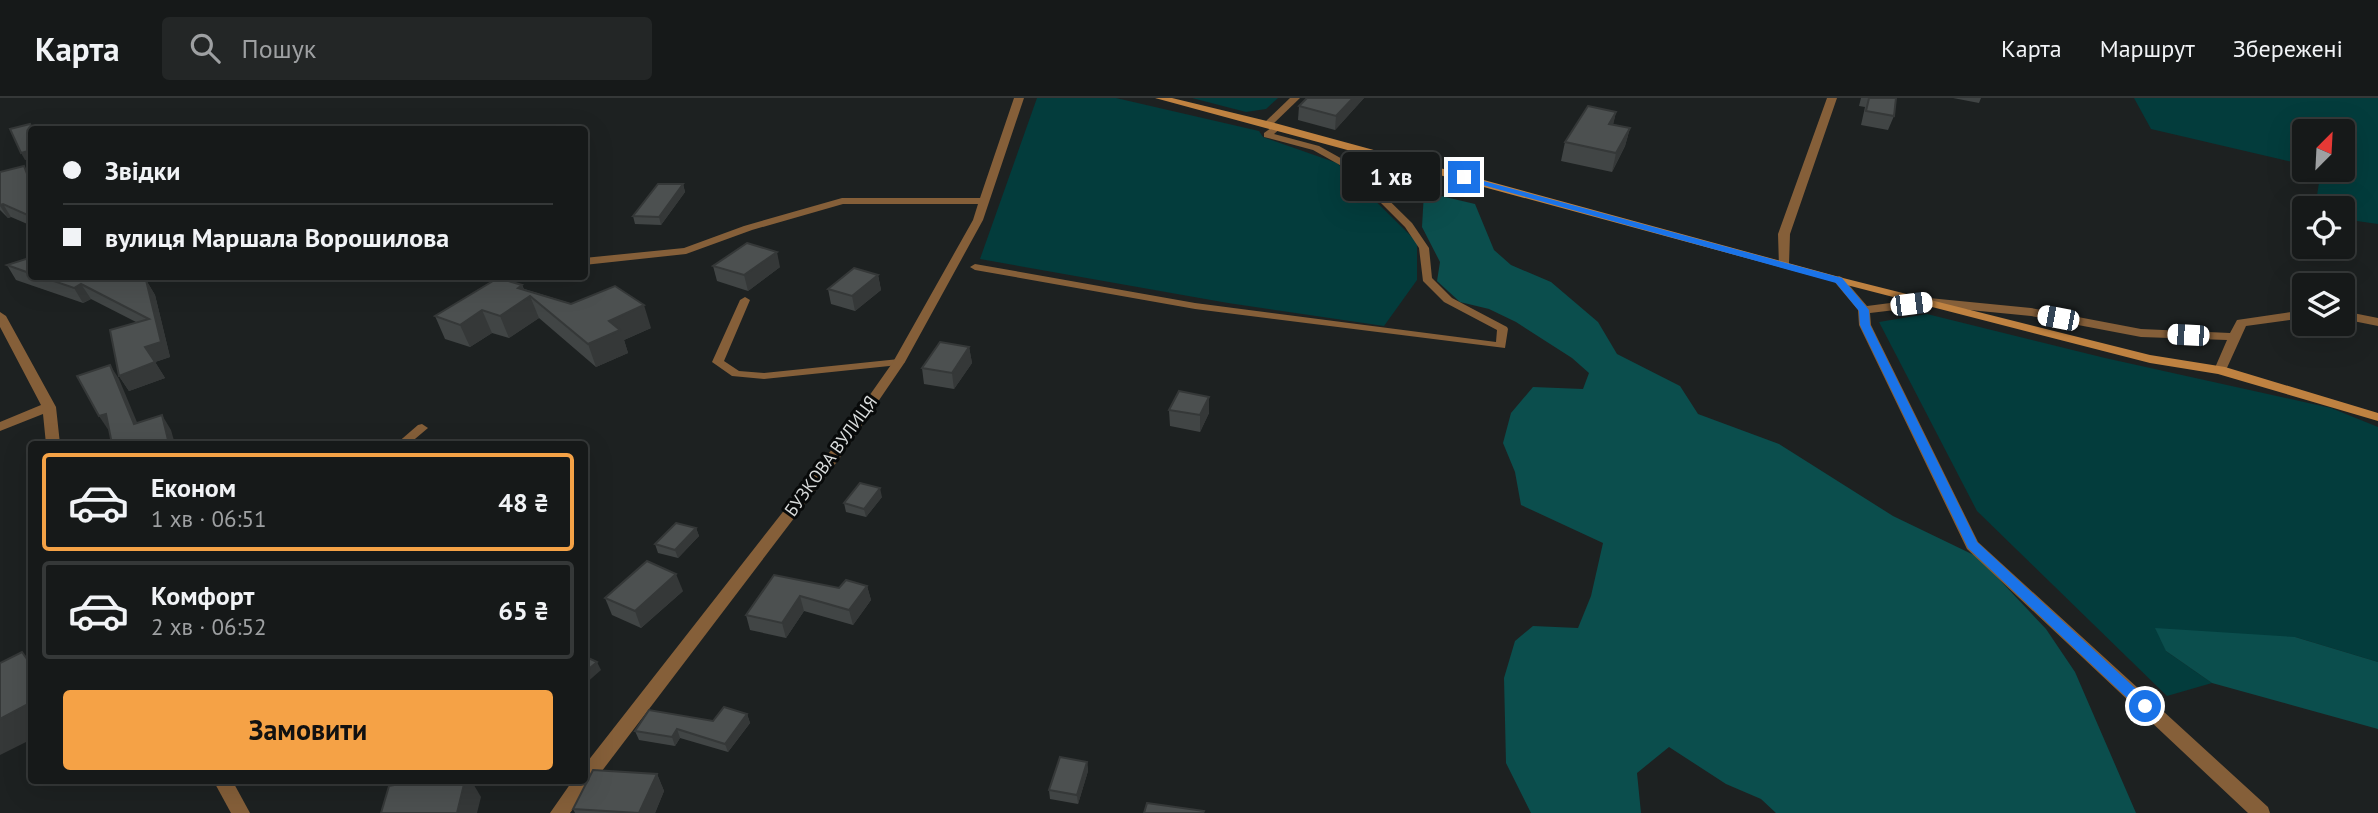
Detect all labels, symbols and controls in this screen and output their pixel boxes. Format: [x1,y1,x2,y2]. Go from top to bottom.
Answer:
search box [162,17,652,80]
text: Карта [35,27,120,70]
icon: search [186,29,224,67]
text: Пошук [242,32,316,65]
text: Карта [2001,33,2062,64]
text: Маршрут [2100,33,2195,64]
text: Збережені [2233,33,2343,64]
north arrow [2292,119,2356,182]
map controls [2292,119,2355,336]
callout: 1 хв [1342,153,1440,202]
text: Звідки [105,154,180,187]
route end [1448,161,1480,193]
text: 1 хв [1370,162,1412,191]
button: locate [2292,196,2355,259]
text: вулиця Маршала Ворошилова [105,221,449,254]
button: layers [2292,273,2355,336]
car [1889,291,1934,317]
car [2036,304,2081,332]
car [2167,323,2210,347]
street label: БУЗКОВА ВУЛИЦЯ [779,391,882,521]
icon: car [67,471,130,534]
text: Економ [151,471,236,504]
text: 48 ₴ [498,486,549,519]
text: 1 хв · 06:51 [151,504,267,533]
icon: car [67,579,130,642]
text: Комфорт [151,579,254,612]
text: 65 ₴ [498,594,549,627]
text: 2 хв · 06:52 [151,612,267,641]
button: Замовити [63,690,553,770]
route start [2129,690,2161,722]

